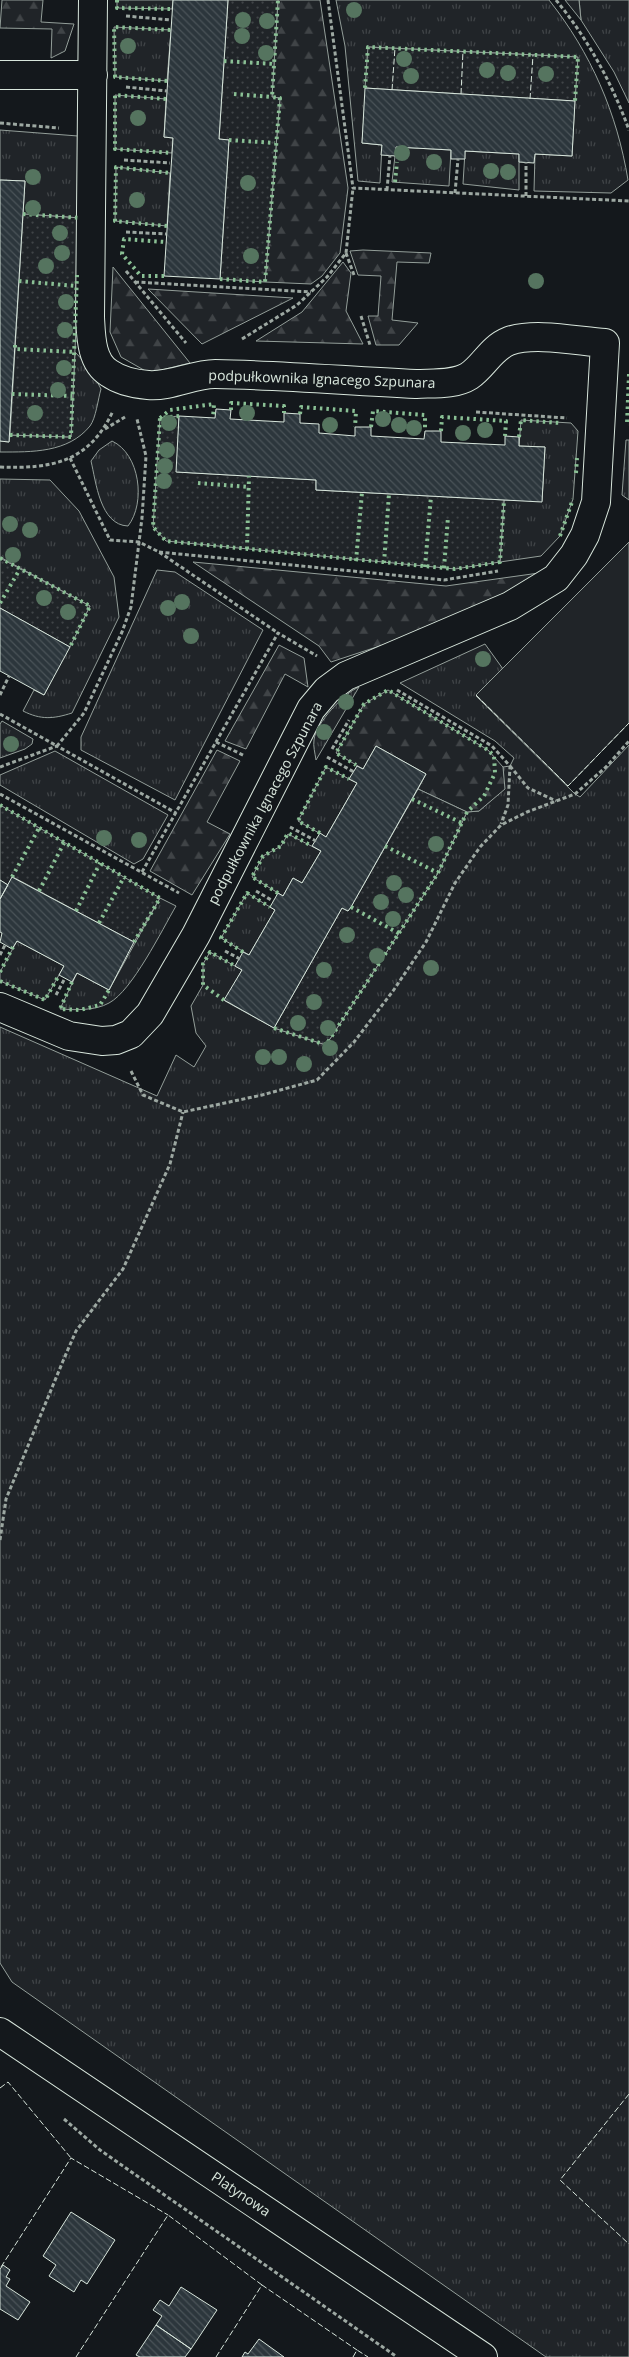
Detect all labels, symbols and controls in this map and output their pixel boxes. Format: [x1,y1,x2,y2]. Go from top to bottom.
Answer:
street label: podpułkownika Ignacego Szpunara [208,365,436,392]
street label: podpułkownika Ignacego Szpunara [203,698,326,907]
street label: Platynowa [208,2167,275,2220]

